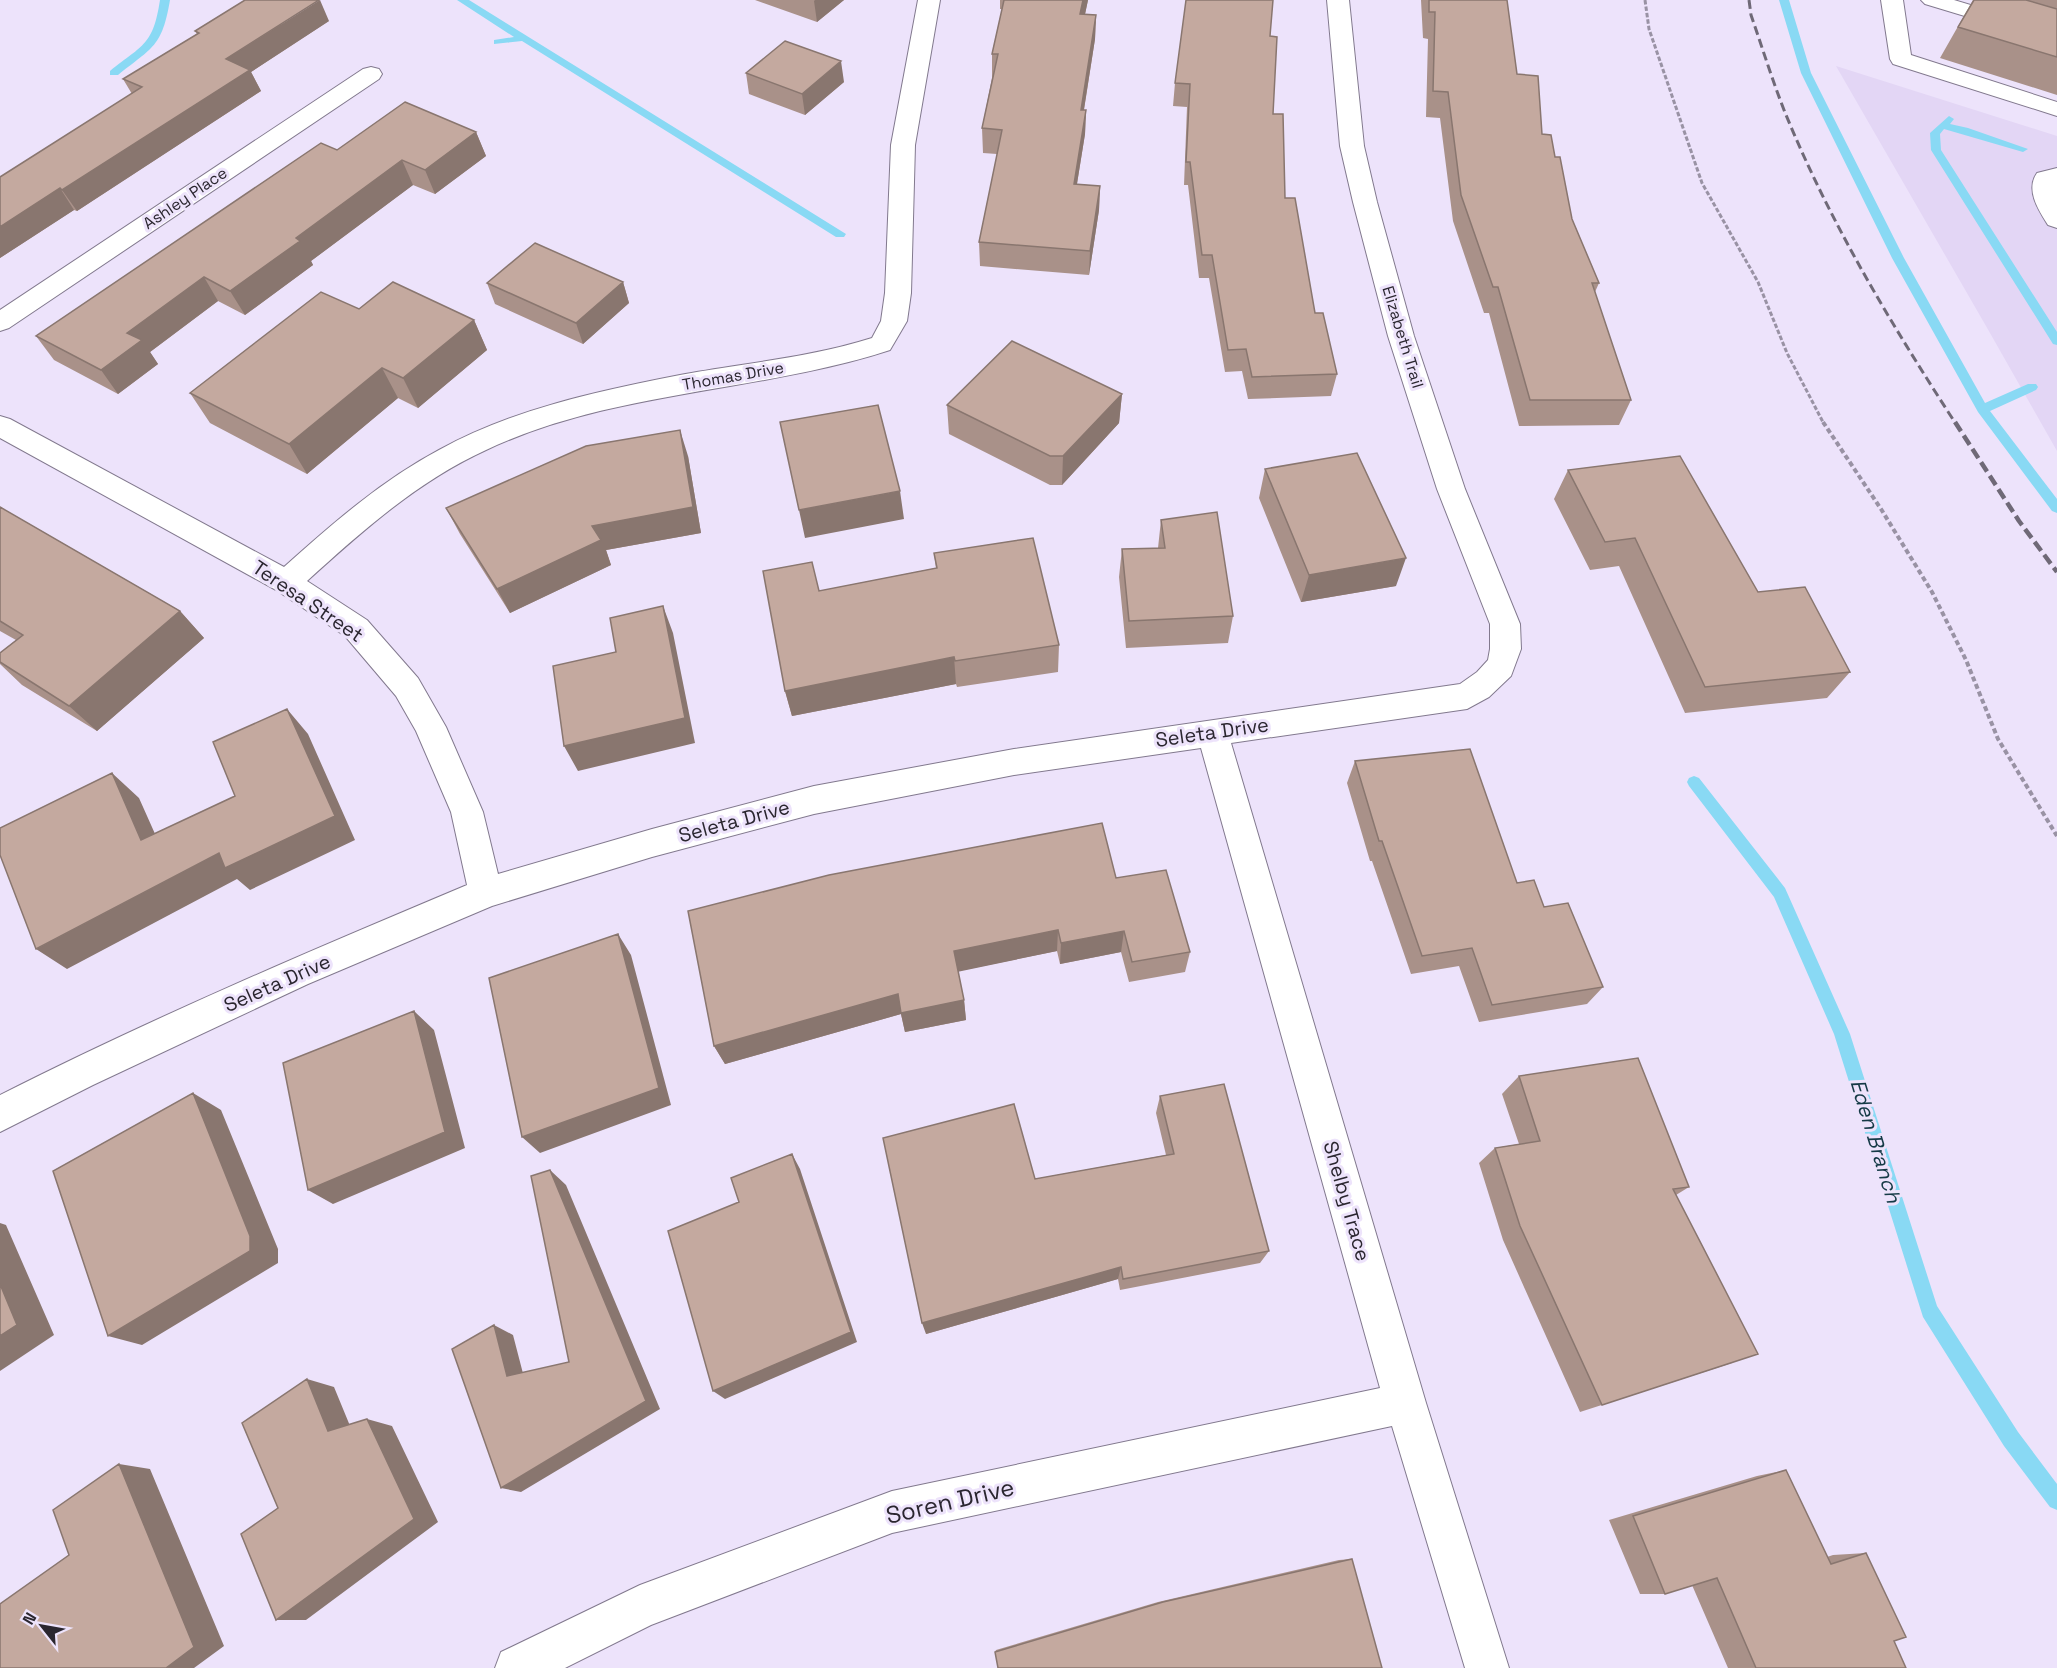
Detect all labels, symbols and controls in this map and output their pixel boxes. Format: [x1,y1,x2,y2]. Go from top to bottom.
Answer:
street label: Ashley Place [139,162,231,234]
street label: Elizabeth Trail [1378,283,1428,391]
street label: Thomas Drive [681,357,785,395]
street label: Teresa Street [247,554,369,648]
street label: Seleta Drive [1154,711,1270,753]
street label: Seleta Drive [676,794,792,848]
street label: Seleta Drive [220,948,334,1018]
water label: Eden Branch [1844,1076,1908,1207]
street label: Shelby Trace [1317,1138,1377,1264]
street label: Soren Drive [883,1471,1017,1531]
north arrow [12,1596,72,1656]
text: N [18,1609,41,1629]

